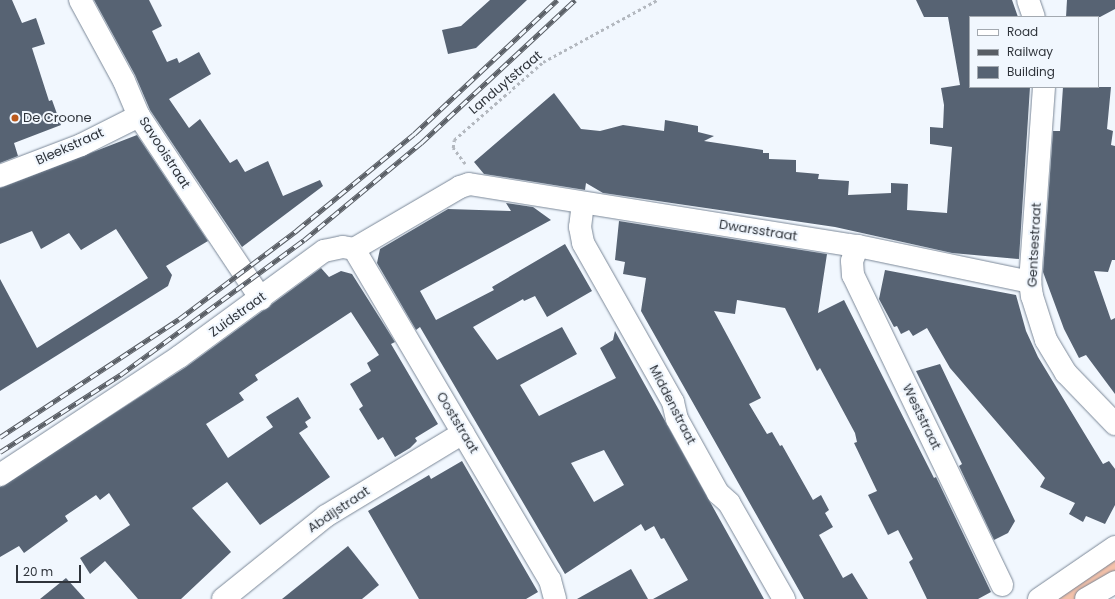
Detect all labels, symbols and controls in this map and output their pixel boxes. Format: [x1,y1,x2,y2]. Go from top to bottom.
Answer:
legend [969,16,1099,88]
text: Road [1007,23,1038,40]
text: Railway [1007,43,1053,60]
street label: Landuytstraat [466,48,546,118]
text: Building [1007,63,1055,80]
place label: De Croone [23,110,92,126]
marker: De Croone [10,113,20,123]
street label: Savooistraat [135,114,193,192]
street label: Bleekstraat [34,125,106,169]
street label: Gentsestraat [1025,202,1045,288]
street label: Dwarsstraat [718,217,798,245]
street label: Zuidstraat [207,289,269,341]
street label: Middenstraat [645,363,699,447]
street label: Weststraat [898,382,944,452]
street label: Ooststraat [433,390,481,456]
street label: Abdijstraat [305,484,373,536]
scale bar [18,557,83,583]
text: 20 m [23,563,53,580]

